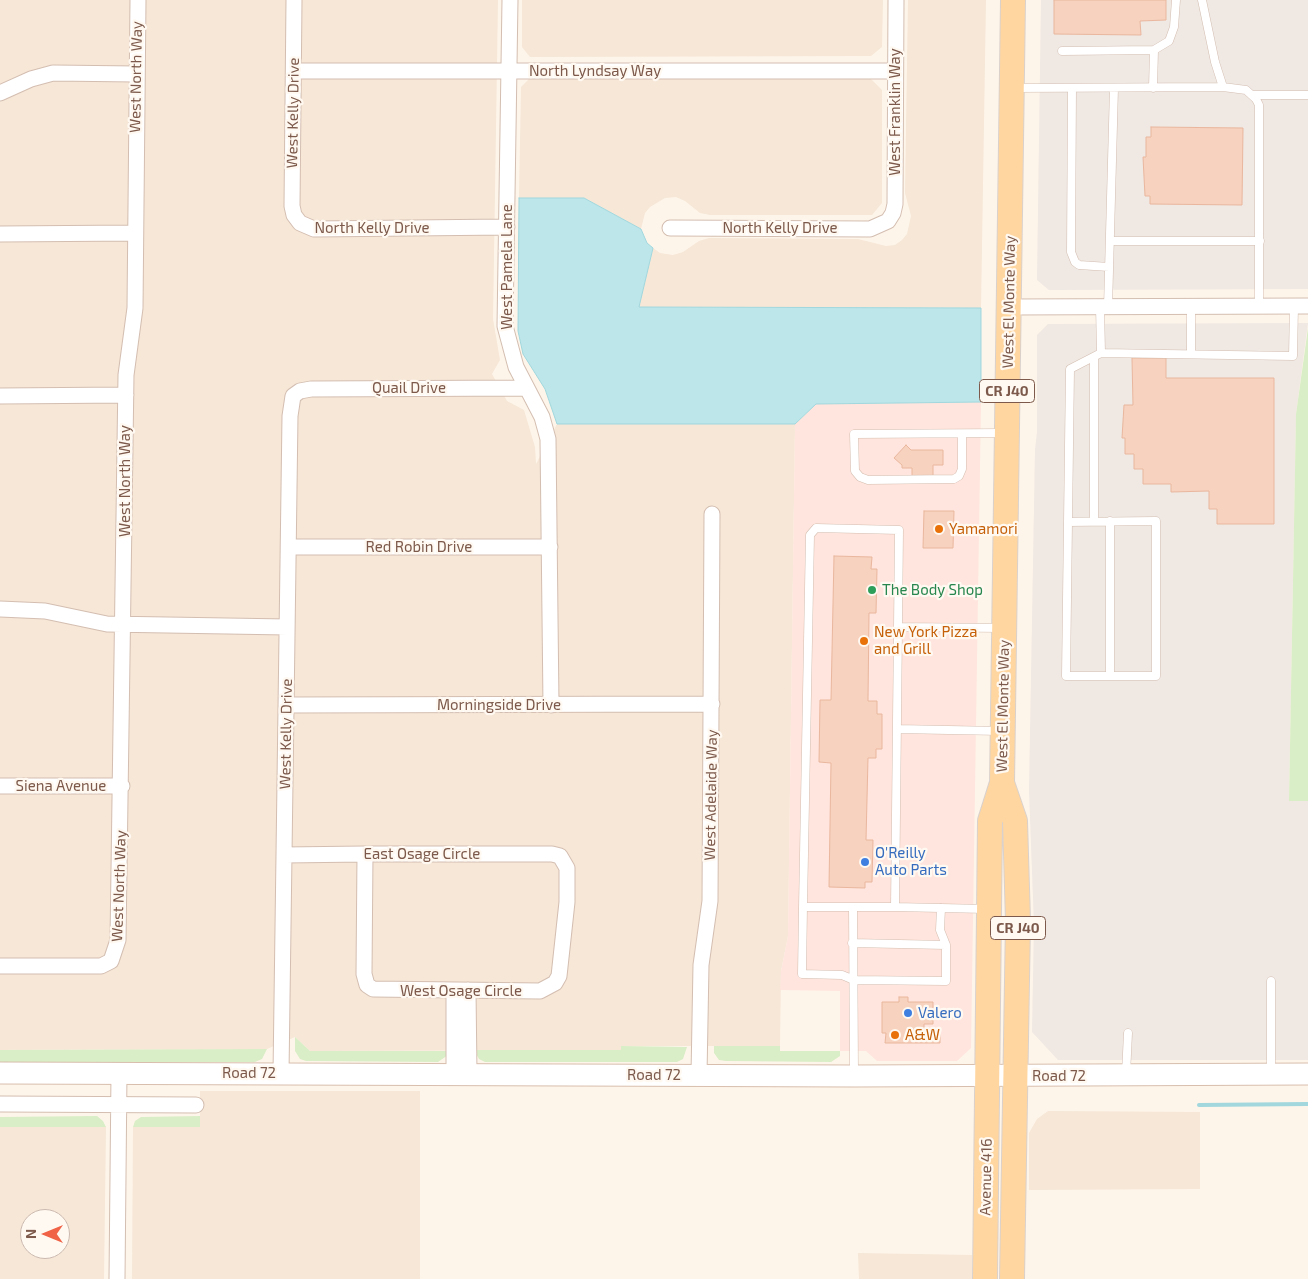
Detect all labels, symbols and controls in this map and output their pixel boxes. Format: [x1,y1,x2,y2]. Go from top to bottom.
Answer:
street label: West North Way [126,21,146,133]
street label: West Franklin Way [886,48,904,176]
street label: West Kelly Drive [283,57,303,169]
street label: North Lyndsay Way [529,62,661,80]
street label: West Pamela Lane [498,204,516,330]
street label: North Kelly Drive [314,219,430,237]
street label: North Kelly Drive [722,219,838,237]
street label: West El Monte Way [999,236,1019,368]
street label: Quail Drive [372,379,446,397]
road number: CR J40 [980,380,1034,402]
street label: West North Way [116,425,134,537]
place label: Yamamori [949,520,1018,538]
marker: Yamamori [933,523,945,535]
street label: Red Robin Drive [366,538,472,556]
place label: The Body Shop [882,581,983,599]
marker: The Body Shop [866,584,878,596]
place label: New York Pizza and Grill [874,623,977,658]
marker: New York Pizza and Grill [858,635,870,647]
street label: West El Monte Way [993,640,1013,772]
street label: West Kelly Drive [276,678,296,790]
street label: Morningside Drive [437,696,561,714]
street label: West Adelaide Way [701,729,721,861]
street label: Siena Avenue [16,777,106,795]
street label: West North Way [108,830,130,942]
place label: O'Reilly Auto Parts [875,844,947,879]
street label: East Osage Circle [364,845,480,863]
marker: O'Reilly Auto Parts [859,856,871,868]
road number: CR J40 [990,916,1046,940]
street label: West Osage Circle [400,982,522,1000]
place label: Valero [918,1004,962,1022]
marker: Valero [902,1007,914,1019]
place label: A&W [905,1026,940,1044]
marker: A&W [889,1029,901,1041]
street label: Road 72 [222,1064,276,1082]
street label: Road 72 [627,1066,681,1084]
street label: Road 72 [1032,1067,1086,1085]
street label: Avenue 416 [976,1138,996,1216]
north arrow [20,1209,70,1259]
text: N [22,1229,39,1239]

